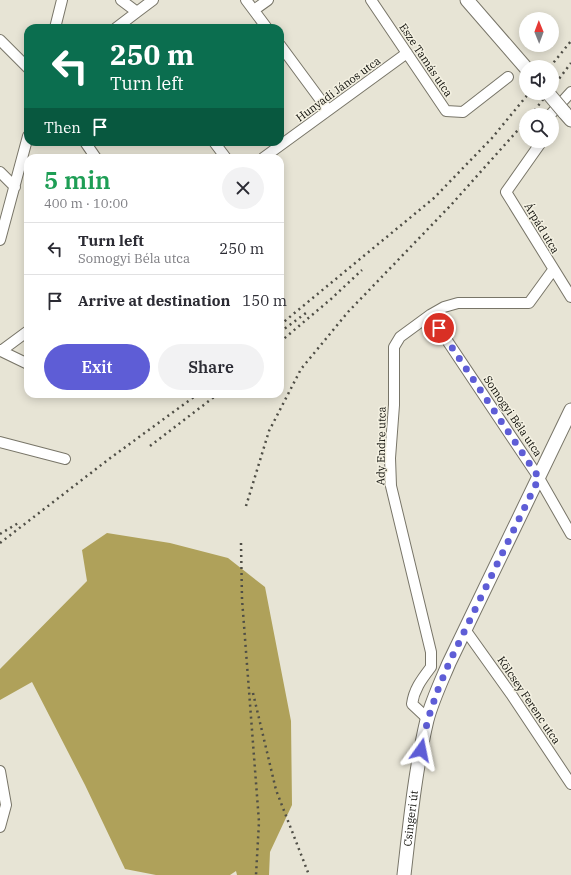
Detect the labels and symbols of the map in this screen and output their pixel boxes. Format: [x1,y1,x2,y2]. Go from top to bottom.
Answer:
north arrow [519,12,559,52]
street label: Esze Tamás utca [396,21,456,99]
street label: Hunyadi János utca [293,54,383,124]
street label: Árpád utca [521,200,563,256]
pin [422,311,456,345]
street label: Somogyi Béla utca [481,373,545,459]
street label: Ady Endre utca [373,406,389,486]
street label: Kölcsey Ferenc utca [494,653,564,747]
position arrow [400,729,442,771]
street label: Csingeri út [400,789,421,847]

